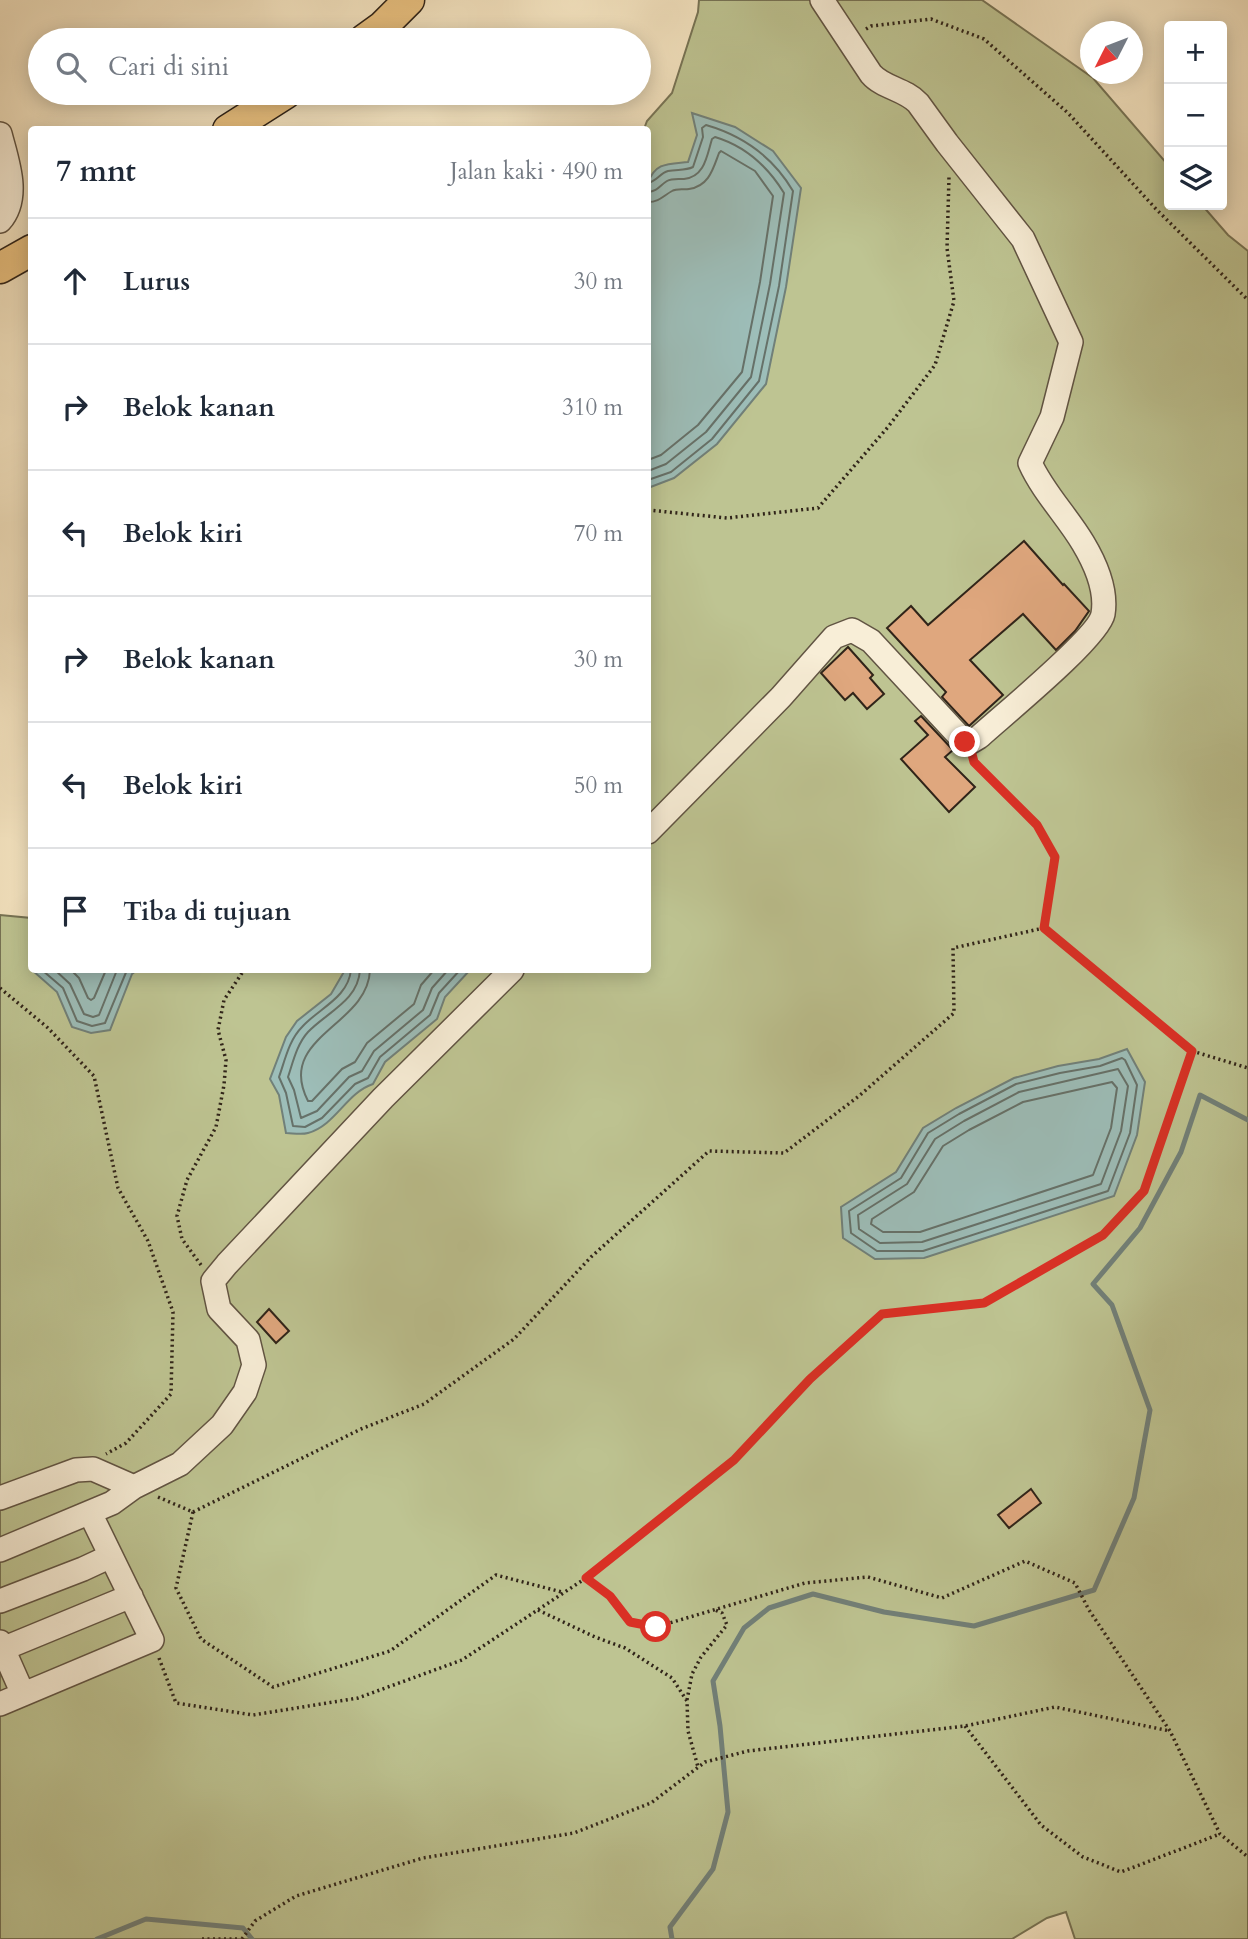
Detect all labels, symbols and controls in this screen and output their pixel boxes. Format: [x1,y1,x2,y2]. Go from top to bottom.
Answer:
north arrow [1080,21,1143,84]
map controls [1164,21,1227,210]
button: + [1164,21,1227,84]
search box [28,28,651,105]
icon: search [52,48,90,86]
text: Cari di sini [108,49,229,84]
button: − [1164,84,1227,147]
button: layers [1164,147,1227,210]
text: 7 mnt [56,151,136,192]
text: Jalan kaki · 490 m [450,156,623,187]
icon: ahead [56,262,94,300]
text: Lurus [123,264,190,299]
text: 30 m [574,266,623,297]
icon: right [56,388,94,426]
text: Belok kanan [123,390,275,425]
text: 310 m [562,392,623,423]
icon: left [56,514,94,552]
text: Belok kiri [123,516,243,551]
text: 70 m [574,518,623,549]
icon: right [56,640,94,678]
text: Belok kanan [123,642,275,677]
text: 30 m [574,644,623,675]
route end [949,726,980,757]
icon: left [56,766,94,804]
text: Belok kiri [123,768,243,803]
text: 50 m [574,770,623,801]
icon: arrive [56,892,94,930]
text: Tiba di tujuan [123,894,291,929]
route start [640,1611,671,1642]

